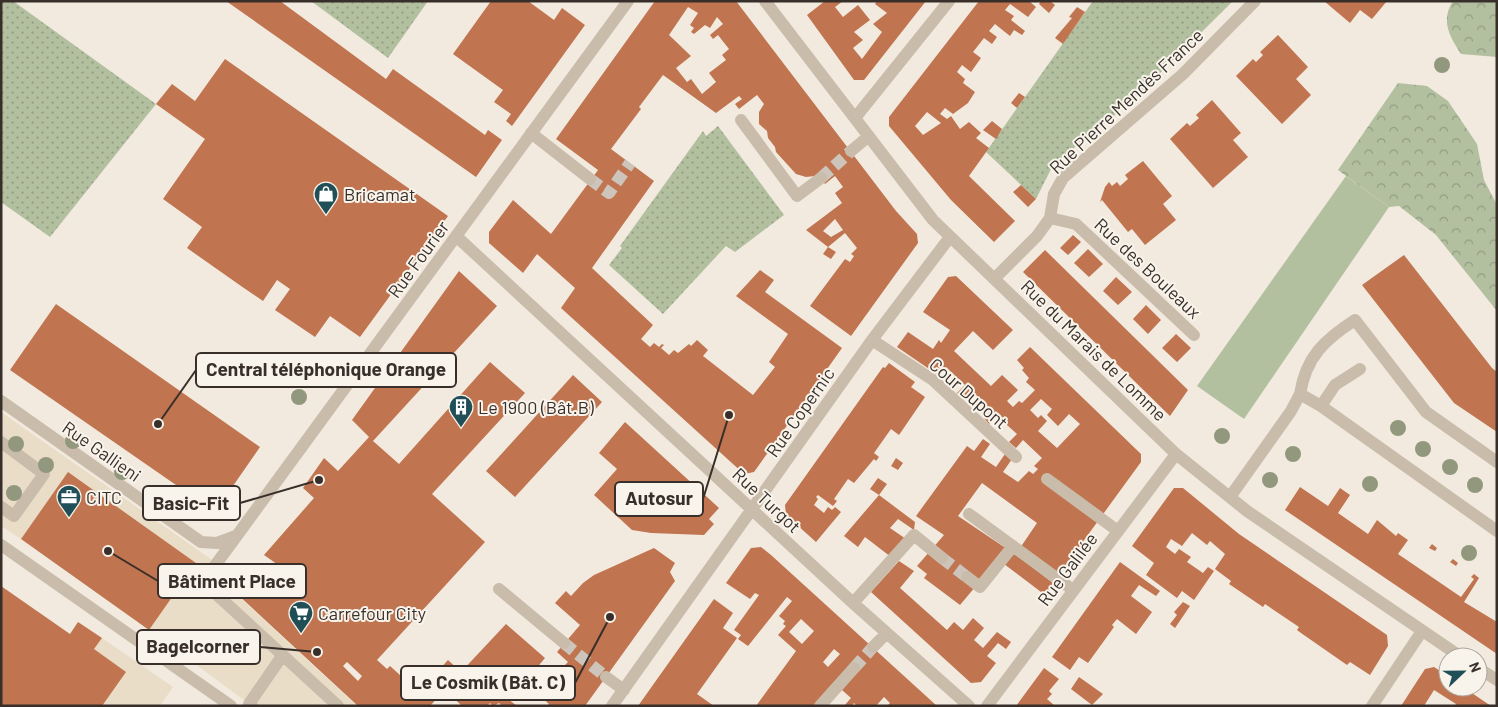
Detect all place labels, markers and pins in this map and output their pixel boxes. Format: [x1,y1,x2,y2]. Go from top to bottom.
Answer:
shop icon: Bricamat [313,181,339,215]
place label: Bricamat [344,183,416,205]
callout: Central téléphonique Orange [196,353,456,387]
building icon: Le 1900 (Bât.B) [448,394,474,428]
place label: Le 1900 (Bât.B) [478,396,594,418]
callout: Autosur [615,482,703,516]
office icon: CITC [56,484,82,518]
place label: CITC [86,486,122,508]
callout: Basic-Fit [143,486,240,520]
callout: Bâtiment Place [158,564,306,598]
supermarket icon: Carrefour City [288,600,314,634]
place label: Carrefour City [318,602,426,624]
callout: Bagelcorner [137,630,260,664]
callout: Le Cosmik (Bât. C) [401,666,575,700]

